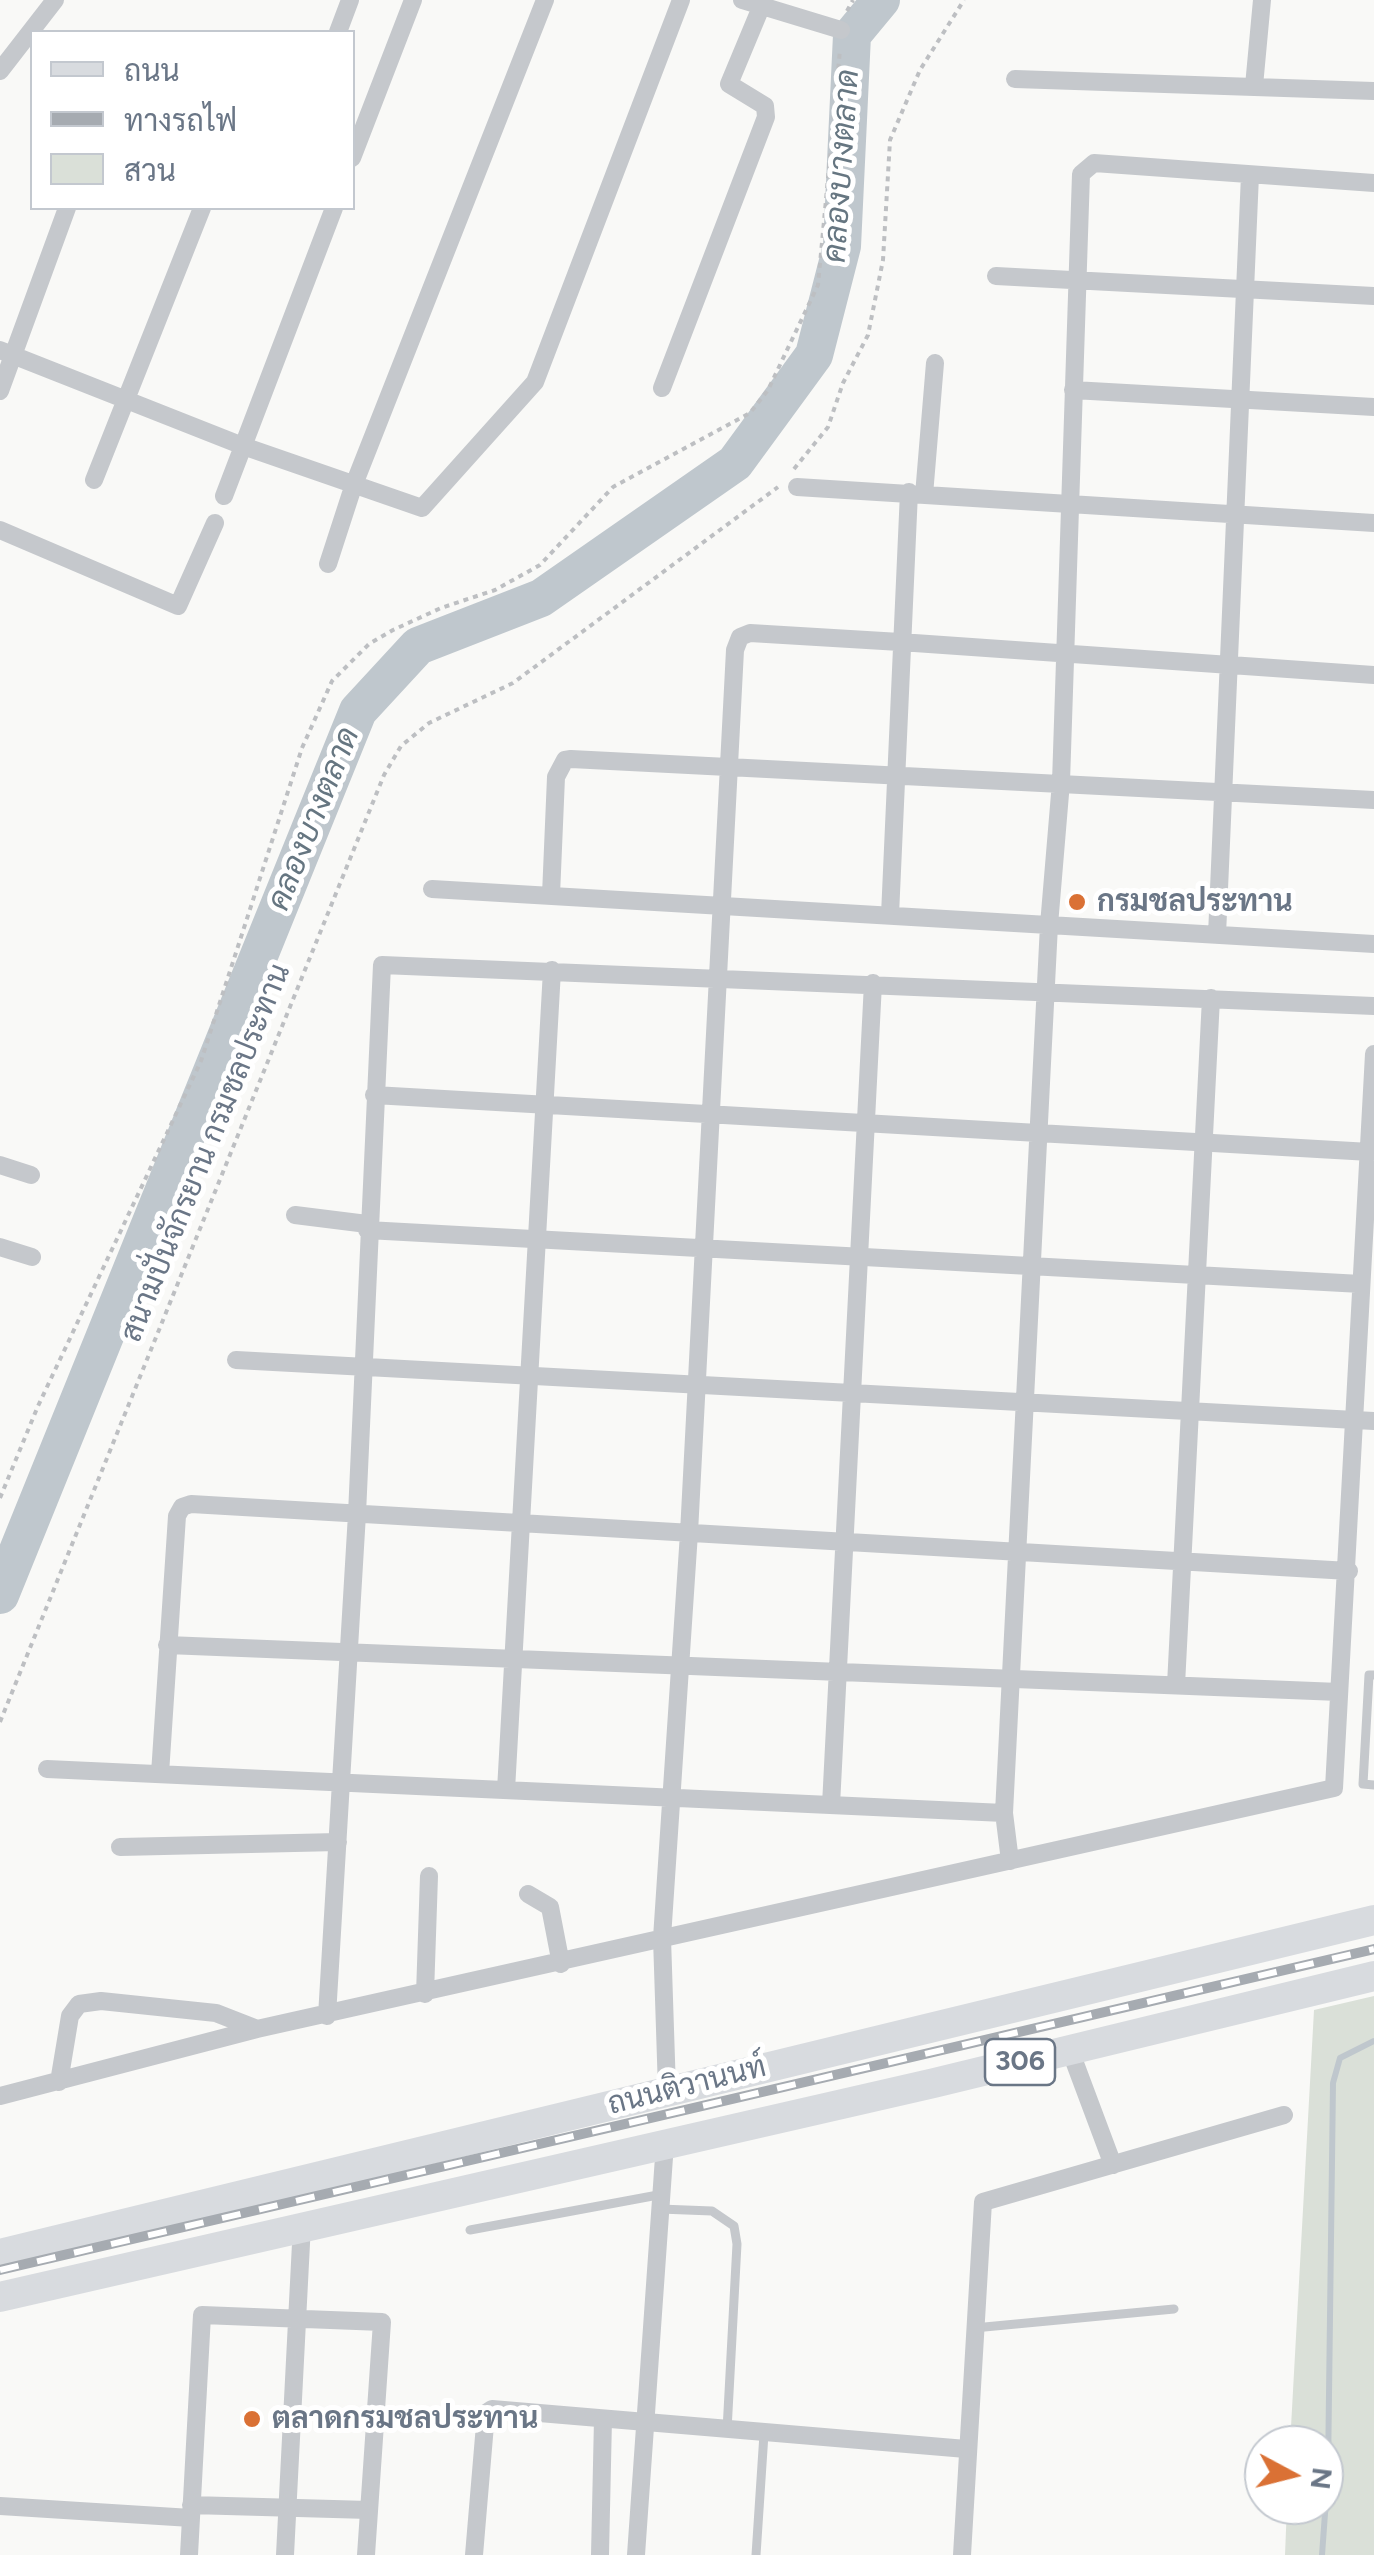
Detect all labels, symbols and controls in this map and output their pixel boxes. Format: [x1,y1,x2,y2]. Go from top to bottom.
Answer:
legend [30,30,355,210]
text: ถนน [124,52,180,89]
water label: คลองบางตลาด [816,68,868,264]
text: ทางรถไฟ [124,102,237,139]
text: สวน [124,152,176,189]
water label: คลองบางตลาด [260,722,368,916]
place label: กรมชลประทาน [1097,884,1293,920]
marker: กรมชลประทาน [1066,891,1088,913]
street label: สนามปั่นจักรยาน กรมชลประทาน [114,959,298,1347]
road number: 306 [985,2039,1055,2085]
street label: ถนนติวานนท์ [604,2049,770,2123]
place label: ตลาดกรมชลประทาน [272,2401,538,2437]
marker: ตลาดกรมชลประทาน [241,2408,263,2430]
north arrow [1244,2425,1344,2525]
text: N [1304,2466,1340,2491]

